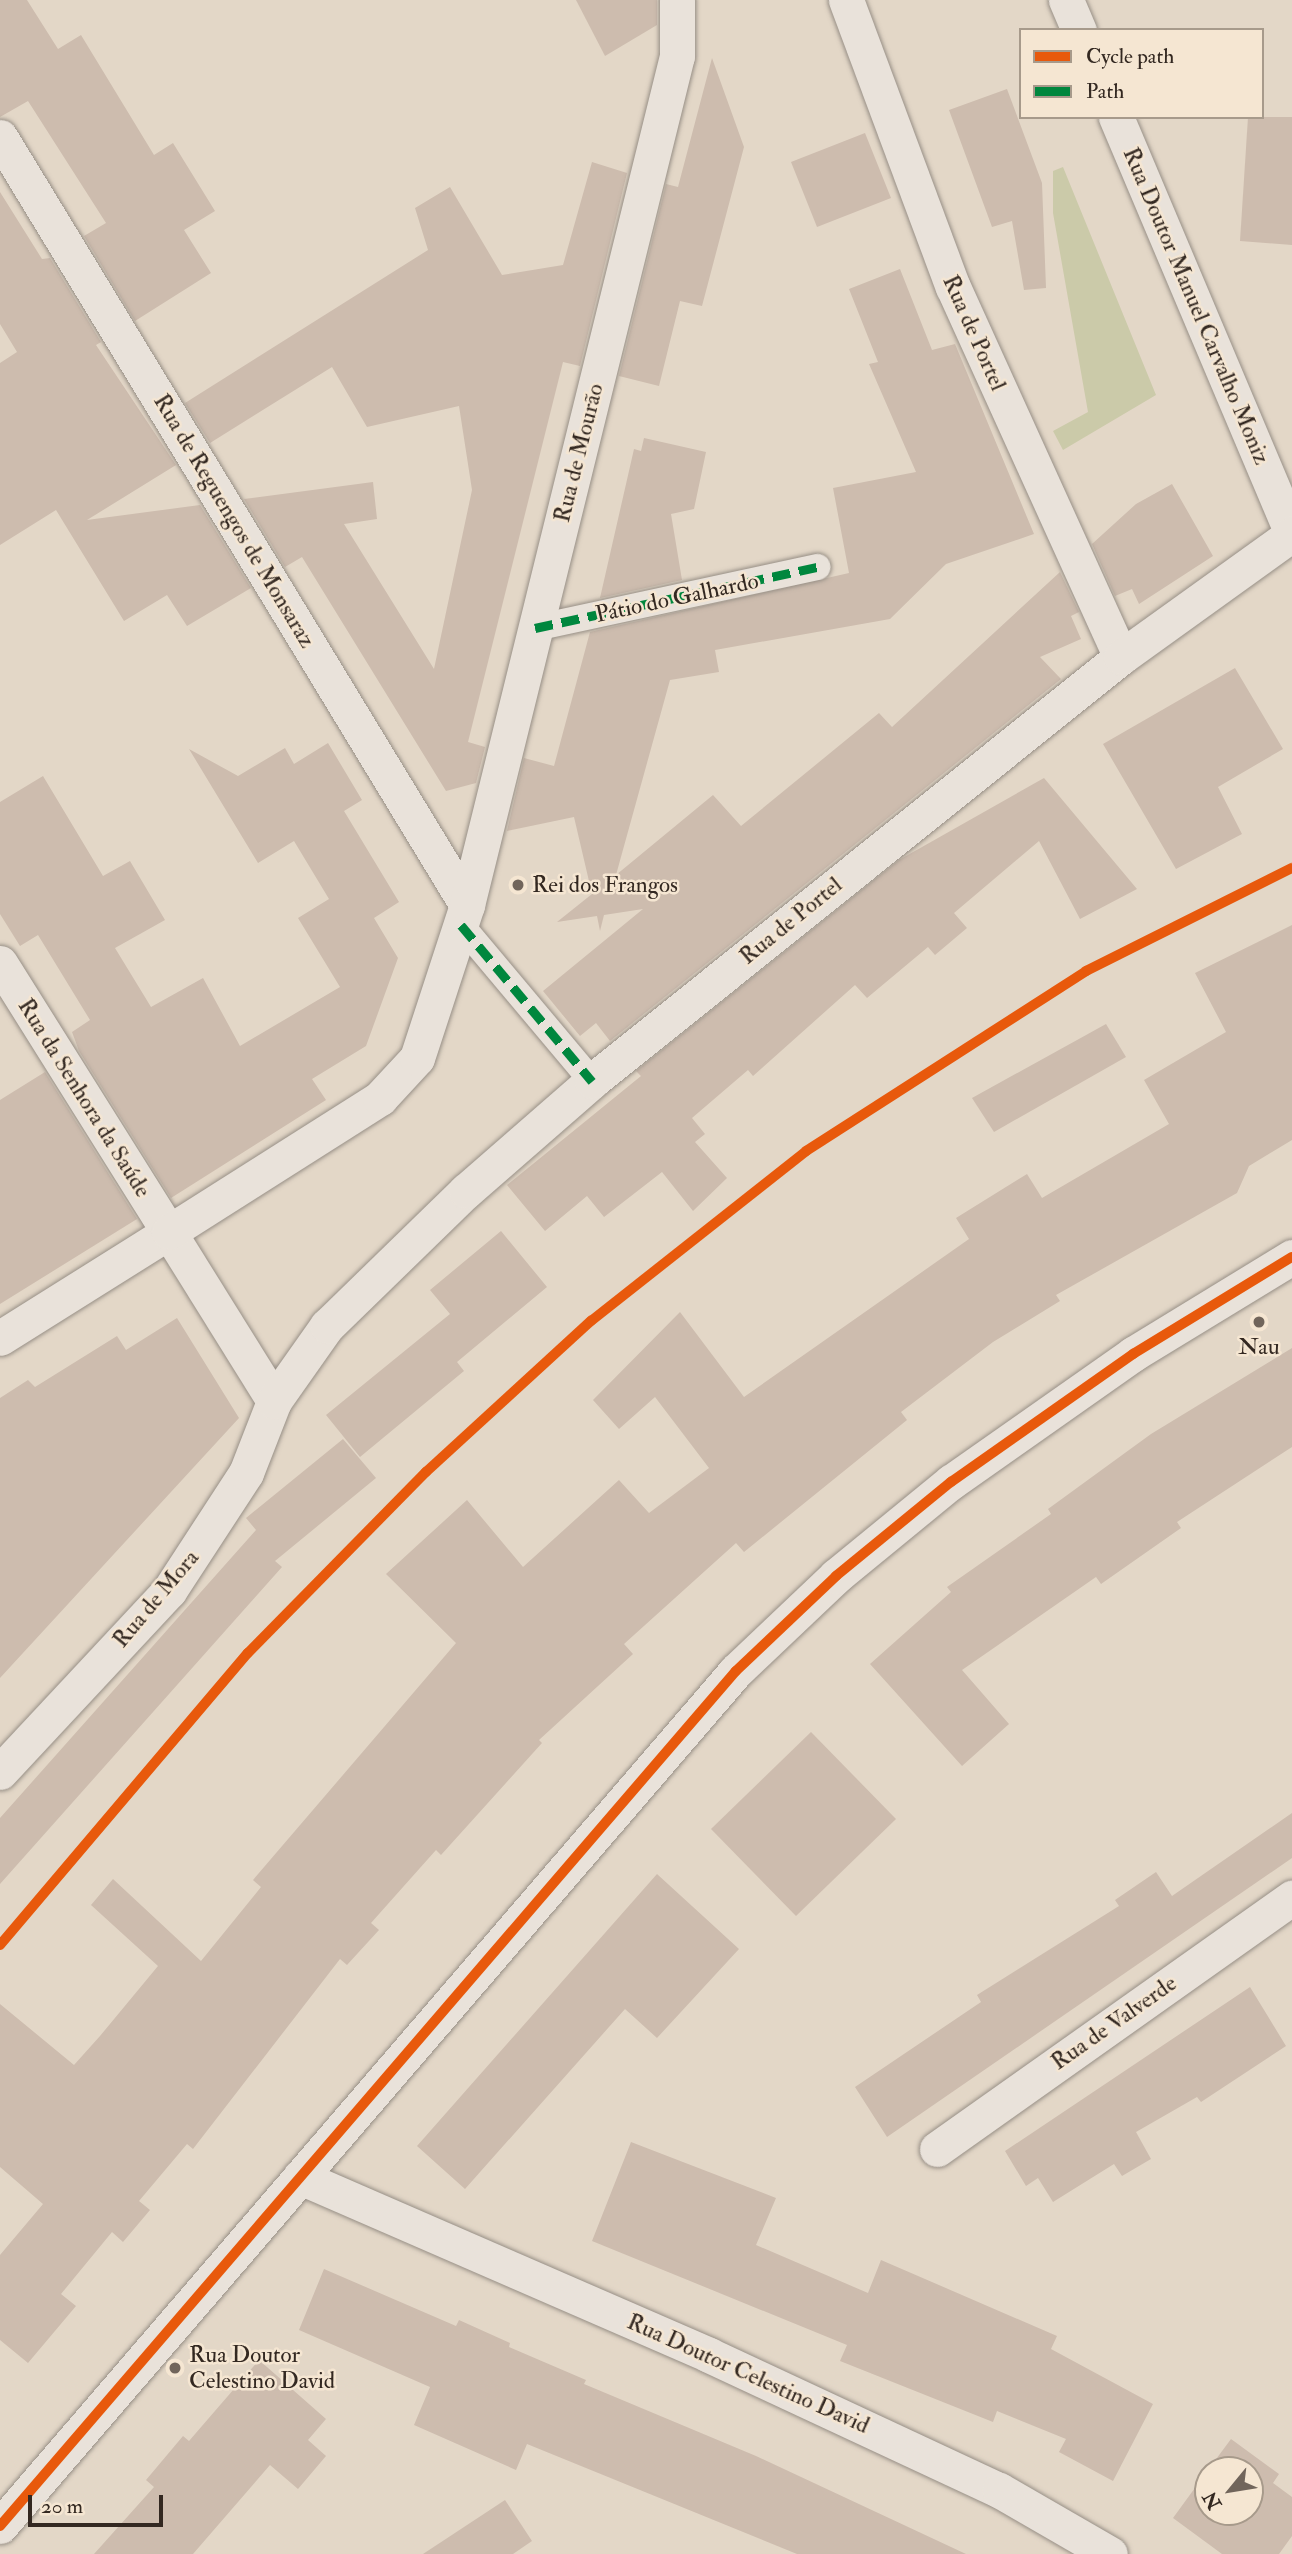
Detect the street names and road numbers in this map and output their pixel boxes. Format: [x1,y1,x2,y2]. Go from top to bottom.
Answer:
street label: Rua Doutor Manuel Carvalho Moniz [1117,143,1275,469]
street label: Rua de Portel [936,271,1012,395]
street label: Rua de Mourão [548,381,610,525]
street label: Rua de Reguengos de Monsaraz [147,389,321,653]
street label: Pátio do Galhardo [593,567,761,629]
street label: Rua de Portel [734,871,848,971]
street label: Rua da Senhora da Saúde [12,994,156,1202]
street label: Rua de Mora [107,1545,205,1653]
street label: Rua de Valverde [1046,1970,1182,2076]
street label: Rua Doutor Celestino David [623,2308,873,2440]

